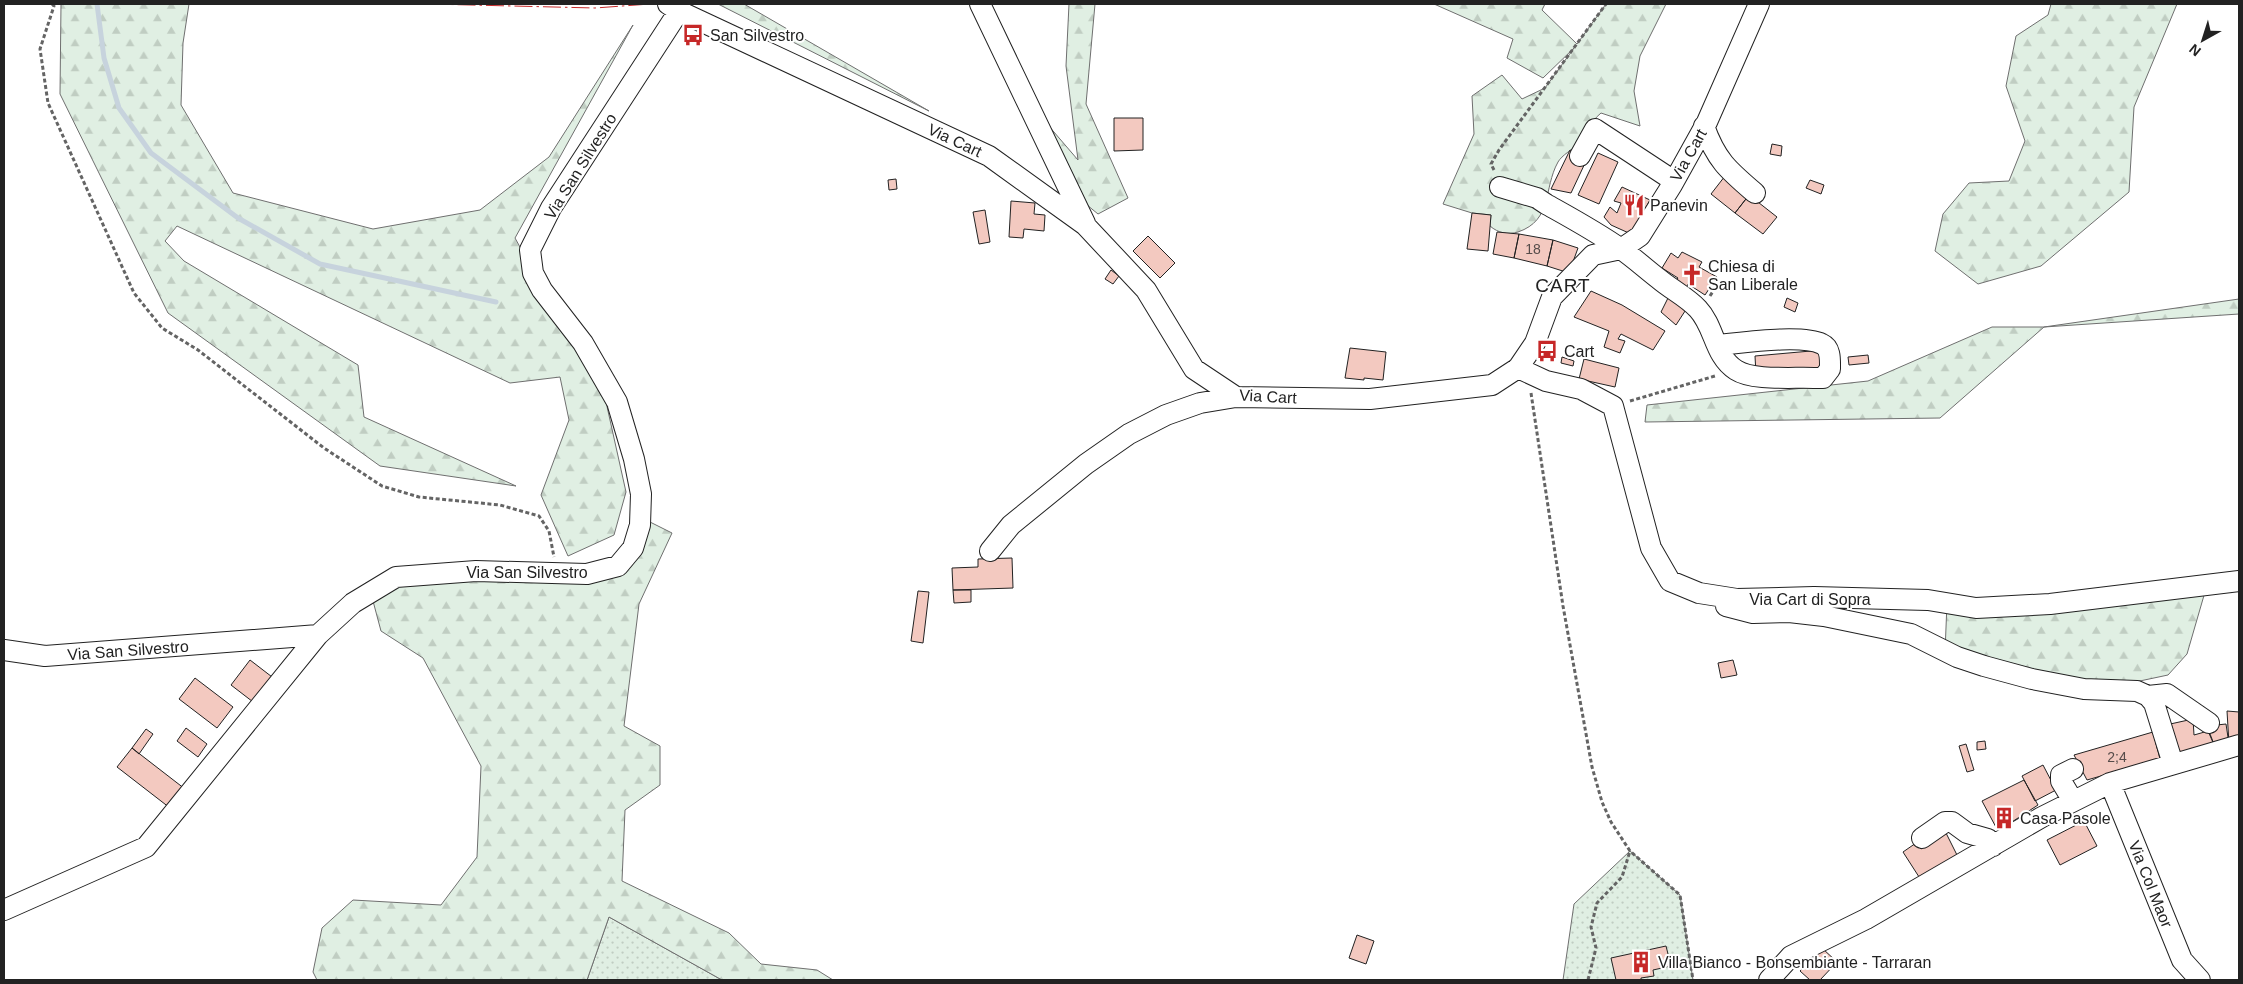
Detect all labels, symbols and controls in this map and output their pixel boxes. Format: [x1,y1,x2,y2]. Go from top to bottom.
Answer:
north arrow [2178,15,2228,65]
bus stop icon: San Silvestro [680,22,706,48]
place label: San Silvestro [710,27,804,44]
text: N [2186,41,2204,60]
street label: Via San Silvestro [541,110,620,222]
street label: Via Cart [925,121,985,161]
street label: Via Cart [1667,125,1710,185]
restaurant icon: Panevin [1621,192,1647,218]
place label: Panevin [1650,197,1708,214]
house number: 18 [1525,241,1541,257]
place label: Chiesa di San Liberale [1708,258,1798,293]
church icon: Chiesa di San Liberale [1679,262,1705,288]
district label: CART [1535,275,1591,296]
bus stop icon: Cart [1534,338,1560,364]
place label: Cart [1564,343,1595,360]
street label: Via Cart [1239,387,1298,407]
street label: Via San Silvestro [466,564,588,581]
street label: Via Cart di Sopra [1749,591,1871,608]
street label: Via San Silvestro [67,638,189,663]
house number: 2;4 [2107,749,2127,765]
building icon: Casa Pasole [1991,805,2017,831]
place label: Casa Pasole [2020,810,2111,827]
street label: Via Col Maor [2125,838,2176,931]
building icon: Villa Bianco - Bonsembiante - Tarraran [1628,949,1654,975]
place label: Villa Bianco - Bonsembiante - Tarraran [1658,954,1931,971]

